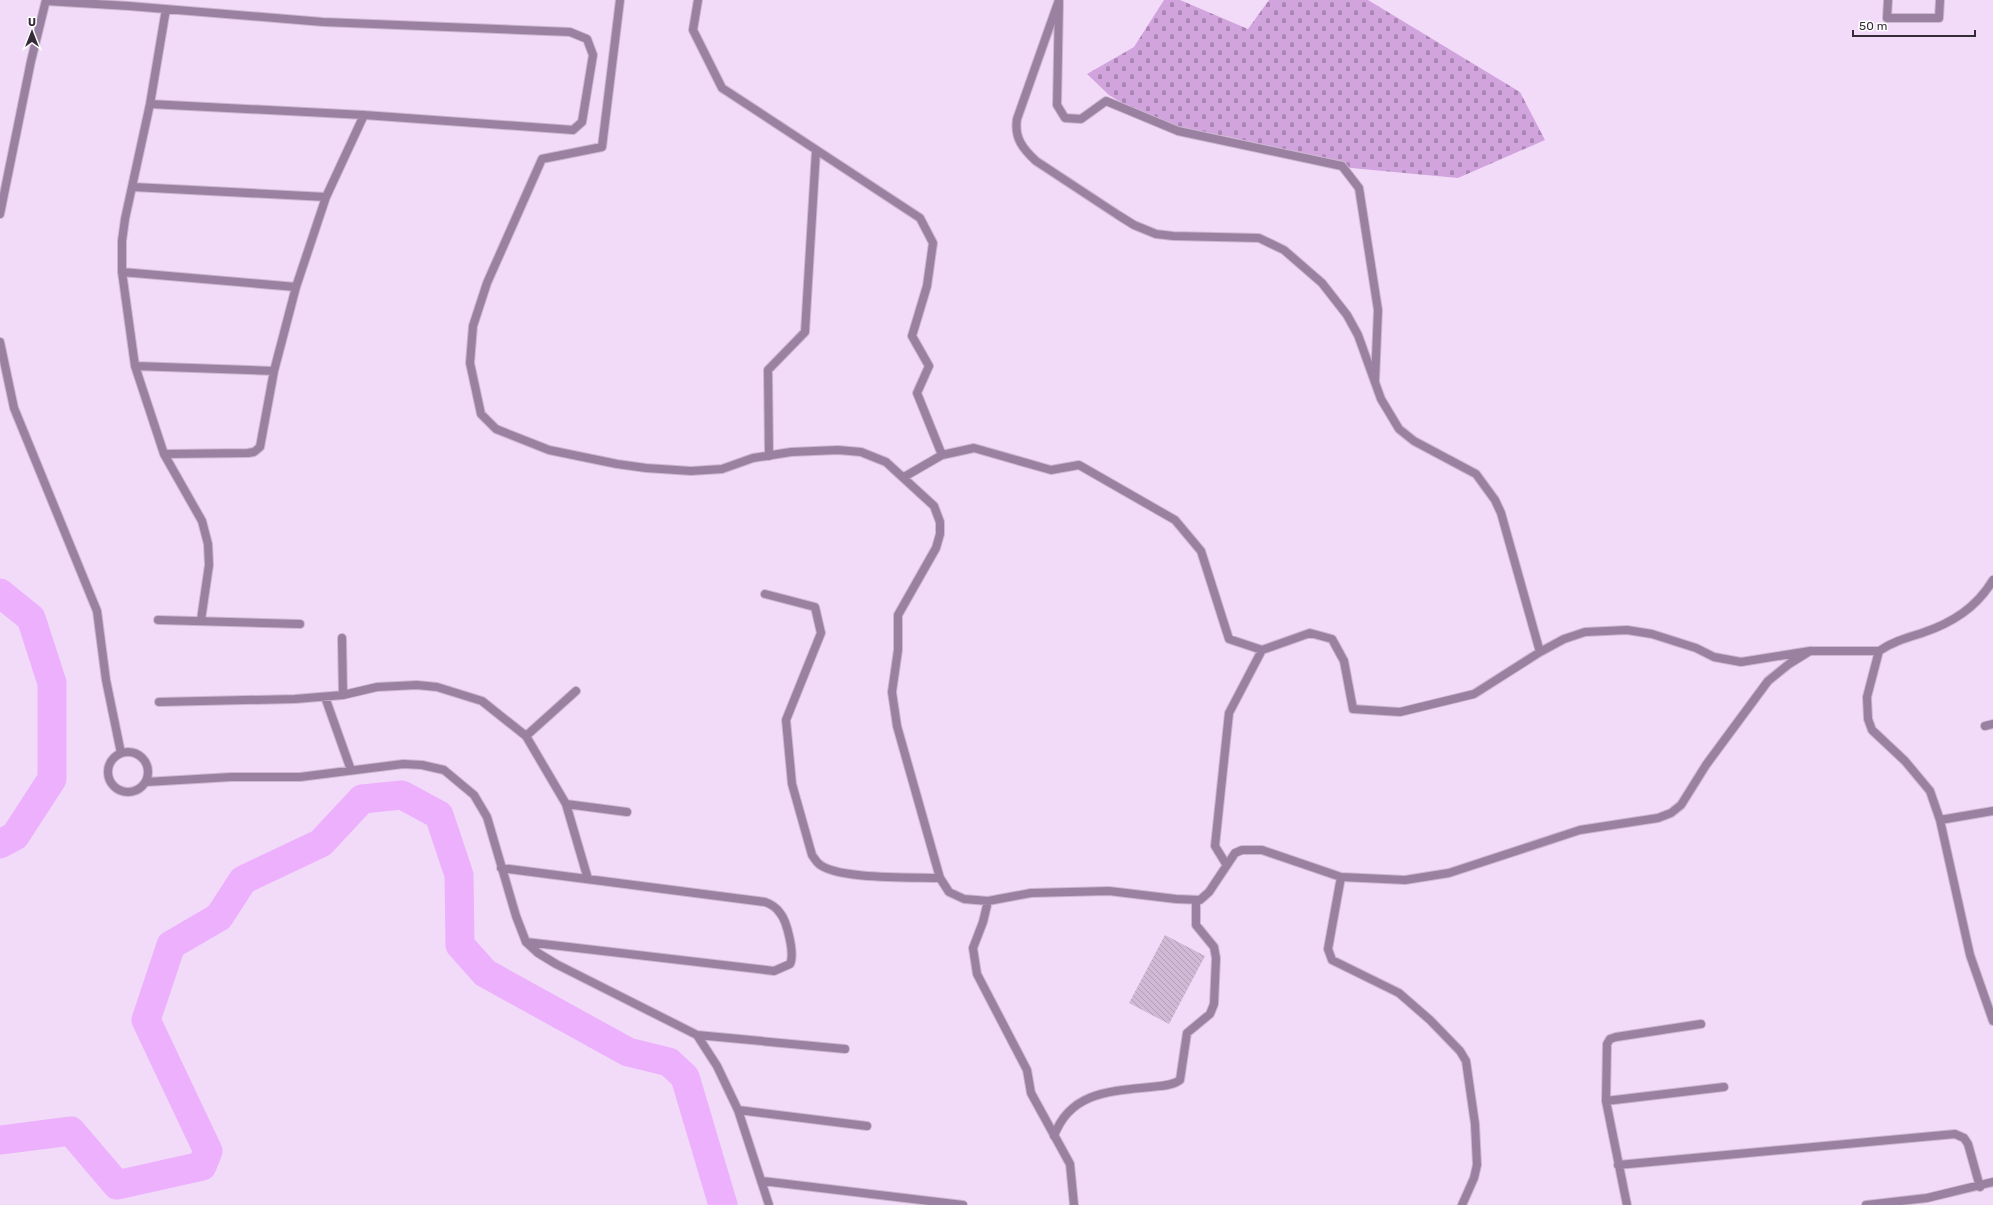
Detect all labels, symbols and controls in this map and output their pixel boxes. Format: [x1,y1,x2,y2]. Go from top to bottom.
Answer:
north arrow [12,12,52,52]
scale bar [1853,12,1975,38]
text: U [28,16,36,29]
text: 50 m [1859,19,1887,33]

